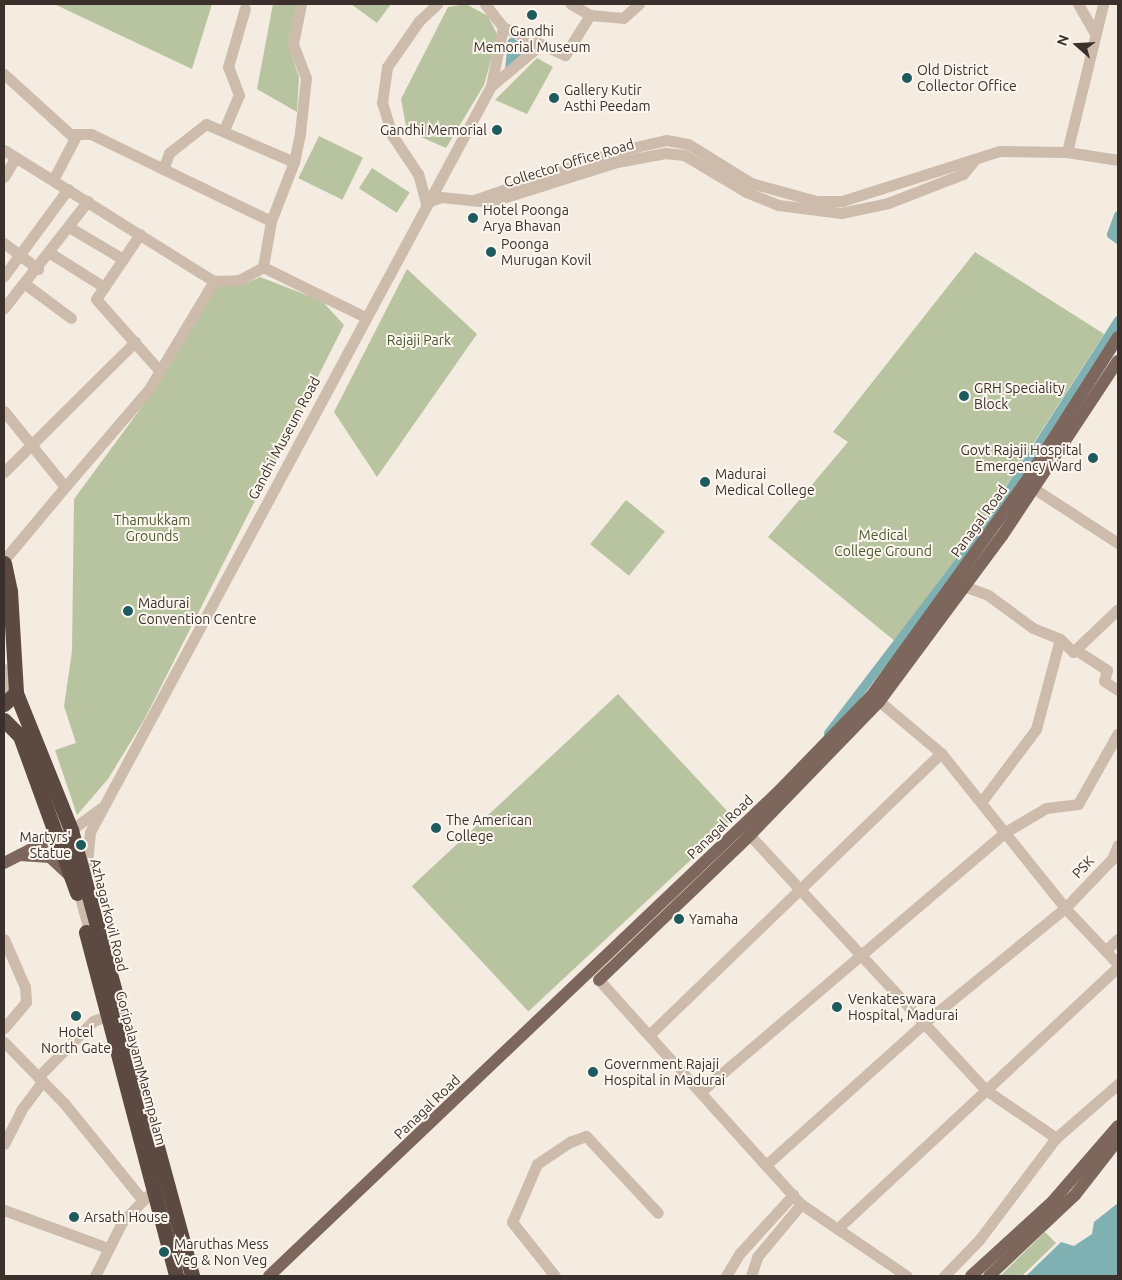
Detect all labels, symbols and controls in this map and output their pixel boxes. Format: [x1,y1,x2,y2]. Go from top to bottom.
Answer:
marker: Gandhi Memorial Museum [526,9,538,21]
north arrow [1052,20,1102,70]
place label: Gandhi Memorial Museum [474,23,590,56]
text: N [1054,33,1072,48]
place label: Old District Collector Office [917,62,1017,94]
marker: Old District Collector Office [901,72,913,84]
place label: Gallery Kutir Asthi Peedam [564,82,650,114]
marker: Gallery Kutir Asthi Peedam [548,92,560,104]
place label: Gandhi Memorial [380,122,487,138]
marker: Gandhi Memorial [491,124,503,136]
street label: Collector Office Road [502,135,636,191]
place label: Hotel Poonga Arya Bhavan [483,202,569,234]
marker: Hotel Poonga Arya Bhavan [467,212,479,224]
place label: Poonga Murugan Kovil [501,236,591,268]
marker: Poonga Murugan Kovil [485,246,497,258]
park label: Rajaji Park [387,332,451,348]
street label: Gandhi Museum Road [244,374,324,502]
place label: GRH Speciality Block [974,380,1065,412]
marker: GRH Speciality Block [958,390,970,402]
place label: Govt Rajaji Hospital Emergency Ward [961,442,1082,474]
marker: Govt Rajaji Hospital Emergency Ward [1086,451,1100,465]
place label: Madurai Medical College [715,466,815,498]
marker: Madurai Medical College [699,476,711,488]
street label: Panagal Road [947,482,1011,560]
park label: Thamukkam Grounds [114,512,190,544]
park label: Medical College Ground [834,527,932,560]
place label: Madurai Convention Centre [138,595,256,628]
marker: Madurai Convention Centre [122,605,134,617]
street label: Panagal Road [684,791,756,863]
place label: The American College [446,812,532,844]
marker: The American College [430,822,442,834]
place label: Martyrs' Statue [19,829,71,862]
marker: Martyrs' Statue [75,839,87,851]
street label: PSK [1069,852,1097,882]
street label: Azhagarkovil Road [87,857,131,973]
place label: Yamaha [689,911,738,927]
marker: Yamaha [673,913,685,925]
street label: Goripalayam Maempalam [112,989,170,1147]
place label: Venkateswara Hospital, Madurai [848,991,958,1024]
marker: Venkateswara Hospital, Madurai [830,1000,844,1014]
marker: Hotel North Gate [70,1010,82,1022]
place label: Hotel North Gate [41,1024,111,1056]
place label: Government Rajaji Hospital in Madurai [604,1056,725,1088]
marker: Government Rajaji Hospital in Madurai [586,1065,600,1079]
street label: Panagal Road [391,1071,463,1143]
place label: Arsath House [84,1209,168,1225]
marker: Arsath House [68,1211,80,1223]
place label: Maruthas Mess Veg & Non Veg [174,1236,269,1268]
marker: Maruthas Mess Veg & Non Veg [158,1246,170,1258]

